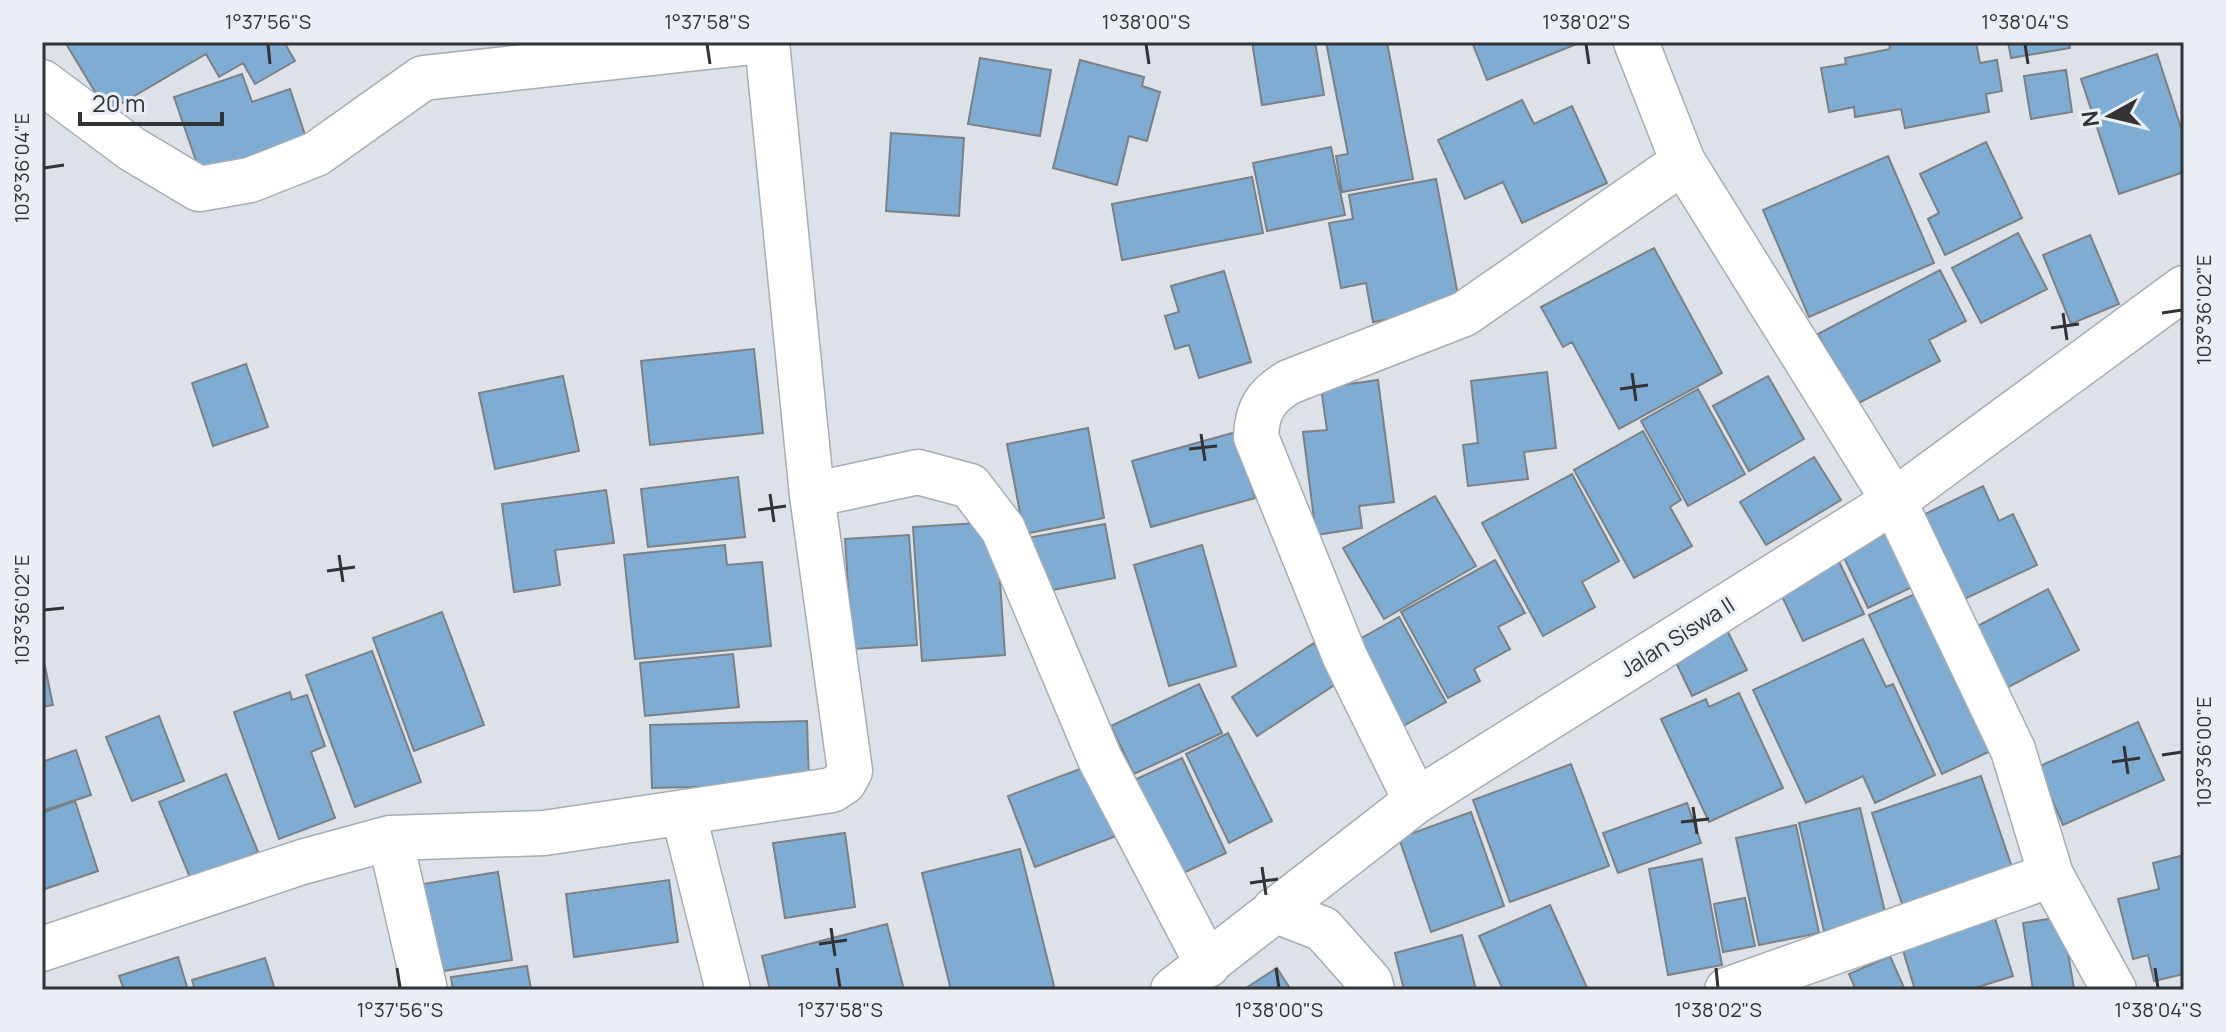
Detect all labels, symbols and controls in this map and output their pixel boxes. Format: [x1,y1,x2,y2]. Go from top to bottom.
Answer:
text: 1°37'56"S [225,8,311,35]
text: 1°37'58"S [664,8,750,35]
text: 1°38'00"S [1102,8,1190,35]
text: 1°38'02"S [1542,8,1630,35]
text: 1°38'04"S [1981,8,2069,35]
scale bar [80,76,222,126]
north arrow [2070,76,2150,156]
text: 20 m [92,86,145,119]
text: N [2074,109,2106,129]
text: 103°36'04"E [8,113,35,223]
text: 103°36'02"E [2190,255,2217,365]
text: 103°36'02"E [8,555,35,665]
street label: Jalan Siswa II [1614,590,1740,684]
text: 103°36'00"E [2190,696,2217,808]
text: 1°37'56"S [357,996,443,1023]
text: 1°37'58"S [797,996,883,1023]
text: 1°38'00"S [1235,996,1323,1023]
text: 1°38'02"S [1674,996,1762,1023]
text: 1°38'04"S [2114,996,2202,1023]

